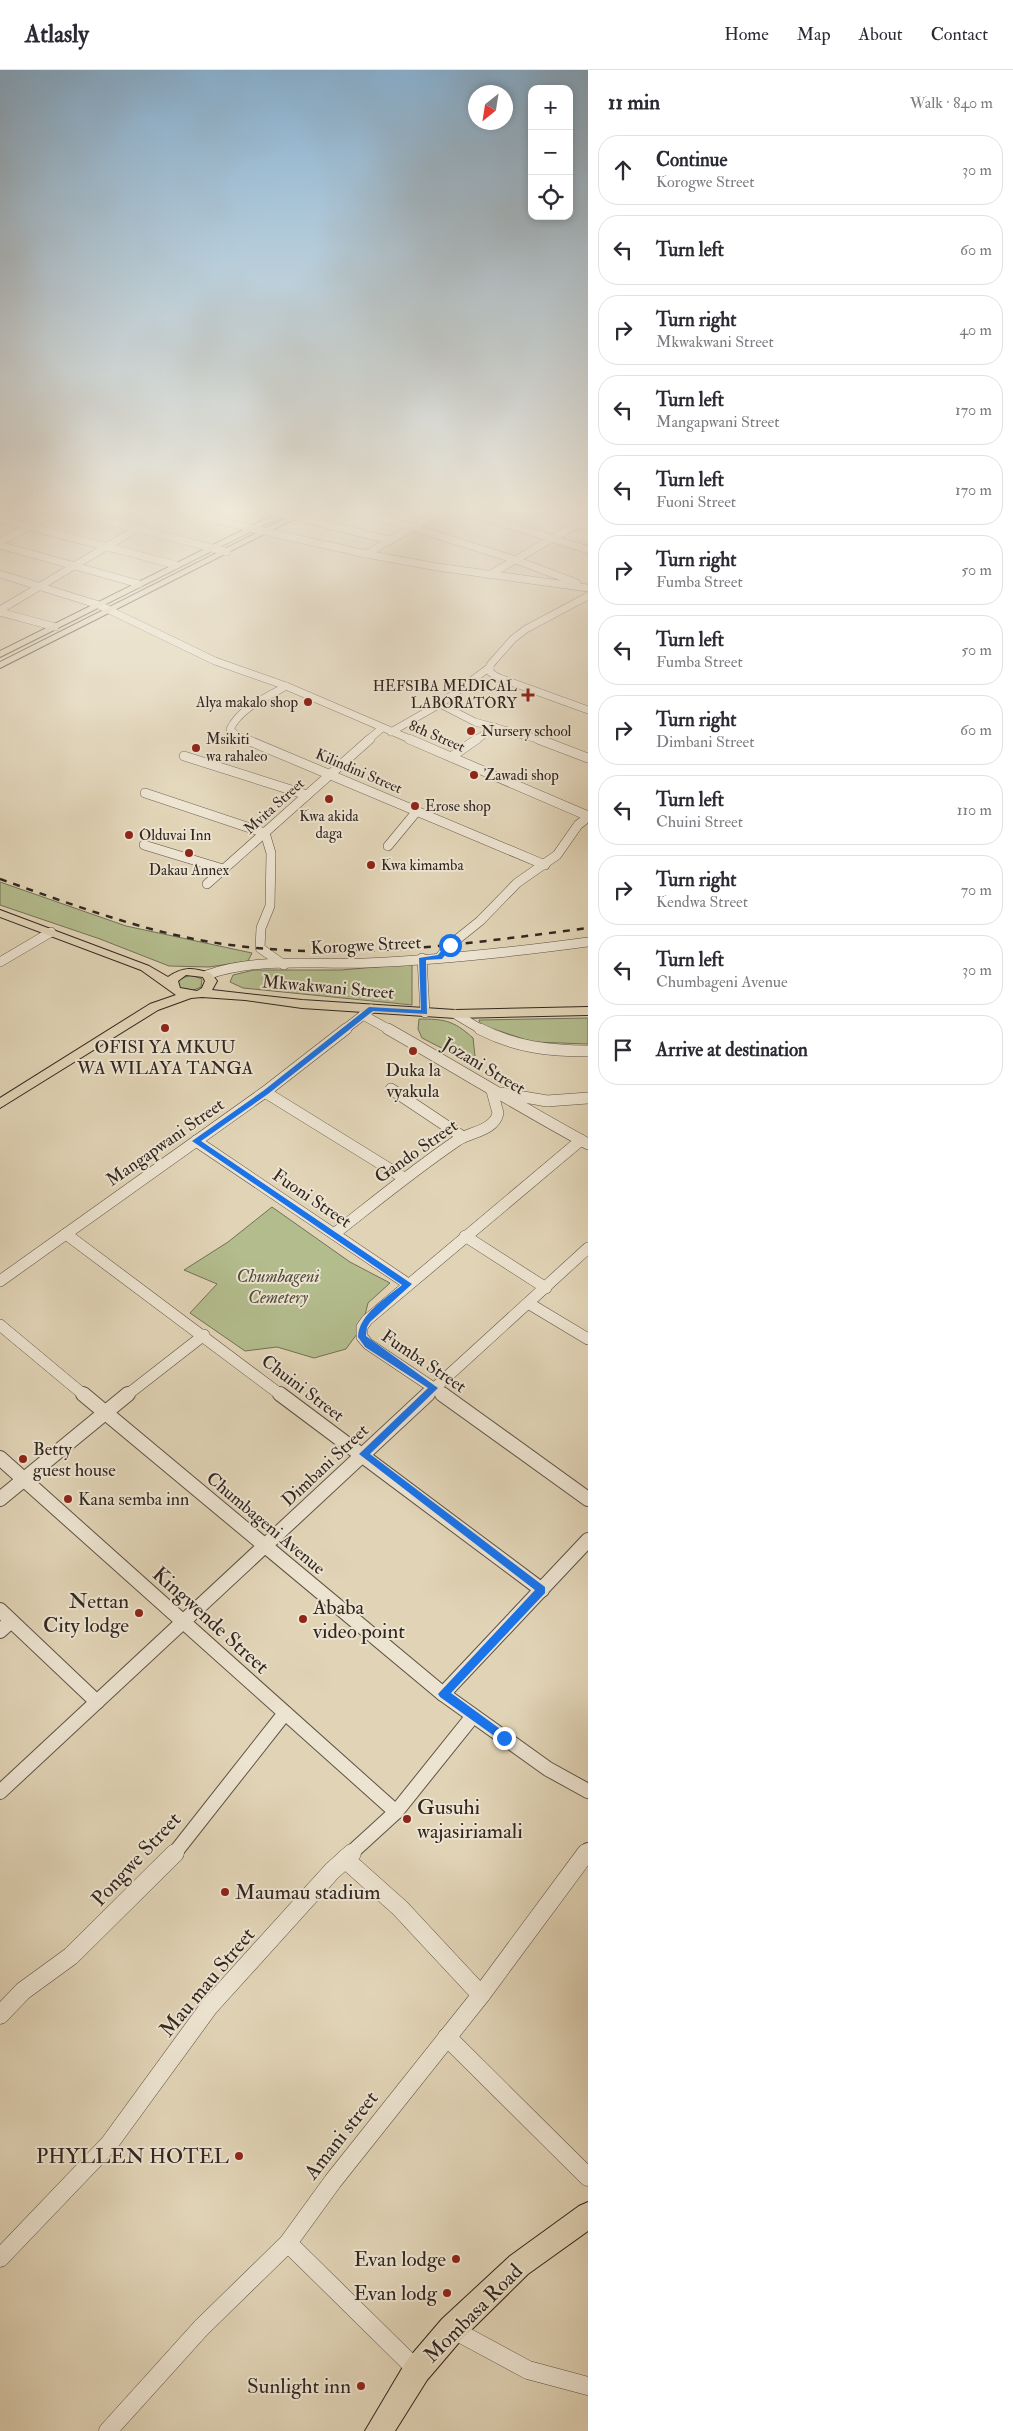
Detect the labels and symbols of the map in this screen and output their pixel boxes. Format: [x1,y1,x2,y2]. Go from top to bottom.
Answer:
north arrow [468,85,513,130]
place label: HEFSIBA MEDICAL LABORATORY [373,677,518,713]
marker: HEFSIBA MEDICAL LABORATORY [521,688,535,702]
place label: Alya makalo shop [195,693,298,713]
marker: Alya makalo shop [302,696,314,708]
street label: 8th Street [406,716,468,757]
place label: Nursery school [481,722,572,741]
marker: Nursery school [465,725,477,737]
place label: Msikiti wa rahaleo [206,730,268,766]
marker: Msikiti wa rahaleo [190,742,202,754]
street label: Kilindini Street [313,745,405,798]
place label: Zawadi shop [484,766,559,786]
marker: Zawadi shop [468,769,480,781]
street label: Mvita Street [240,774,309,839]
marker: Kwa akida daga [323,793,335,805]
place label: Erose shop [425,797,491,817]
marker: Erose shop [409,800,421,812]
place label: Kwa akida daga [299,807,360,843]
place label: Olduvai Inn [139,826,212,845]
marker: Olduvai Inn [123,829,135,841]
marker: Dakau Annex [183,847,195,859]
place label: Kwa kimamba [381,856,464,875]
marker: Kwa kimamba [365,859,377,871]
place label: Dakau Annex [149,861,230,880]
street label: Korogwe Street [310,931,422,960]
route start [439,934,462,957]
street label: Mkwakwani Street [261,970,395,1005]
marker: OFISI YA MKUU WA WILAYA TANGA [159,1022,171,1034]
street label: Jozani Street [437,1032,530,1100]
place label: OFISI YA MKUU WA WILAYA TANGA [76,1036,254,1080]
marker: Duka la vyakula [407,1045,419,1057]
place label: Duka la vyakula [385,1059,441,1103]
street label: Mangapwani Street [102,1093,229,1192]
street label: Gando Street [370,1114,463,1188]
street label: Fuoni Street [268,1164,356,1233]
park label: Chumbageni Cemetery [237,1265,319,1309]
street label: Fumba Street [377,1325,471,1398]
street label: Chuini Street [257,1350,349,1427]
street label: Dimbani Street [277,1419,374,1512]
place label: Betty guest house [33,1438,116,1482]
marker: Betty guest house [17,1453,29,1465]
street label: Chumbageni Avenue [201,1467,330,1580]
place label: Kana semba inn [78,1488,189,1511]
marker: Kana semba inn [62,1493,74,1505]
street label: Kingwende Street [147,1561,275,1680]
place label: Nettan City lodge [43,1588,129,1639]
place label: Ababa video point [312,1594,405,1645]
marker: Nettan City lodge [133,1607,145,1619]
marker: Ababa video point [297,1613,309,1625]
route end [493,1727,516,1750]
place label: Gusuhi wajasiriamali [417,1794,523,1845]
street label: Pongwe Street [86,1806,187,1912]
marker: Gusuhi wajasiriamali [401,1813,413,1825]
place label: Maumau stadium [235,1879,381,1906]
marker: Maumau stadium [219,1886,231,1898]
street label: Mau mau Street [154,1922,261,2043]
street label: Amani street [298,2085,385,2186]
place label: PHYLLEN HOTEL [36,2143,229,2170]
marker: PHYLLEN HOTEL [233,2150,245,2162]
place label: Evan lodge [354,2246,446,2273]
marker: Evan lodge [450,2253,462,2265]
street label: Mombasa Road [418,2258,529,2369]
place label: Evan lodg [353,2280,438,2307]
marker: Evan lodg [441,2287,453,2299]
place label: Sunlight inn [247,2373,351,2400]
marker: Sunlight inn [355,2380,367,2392]

